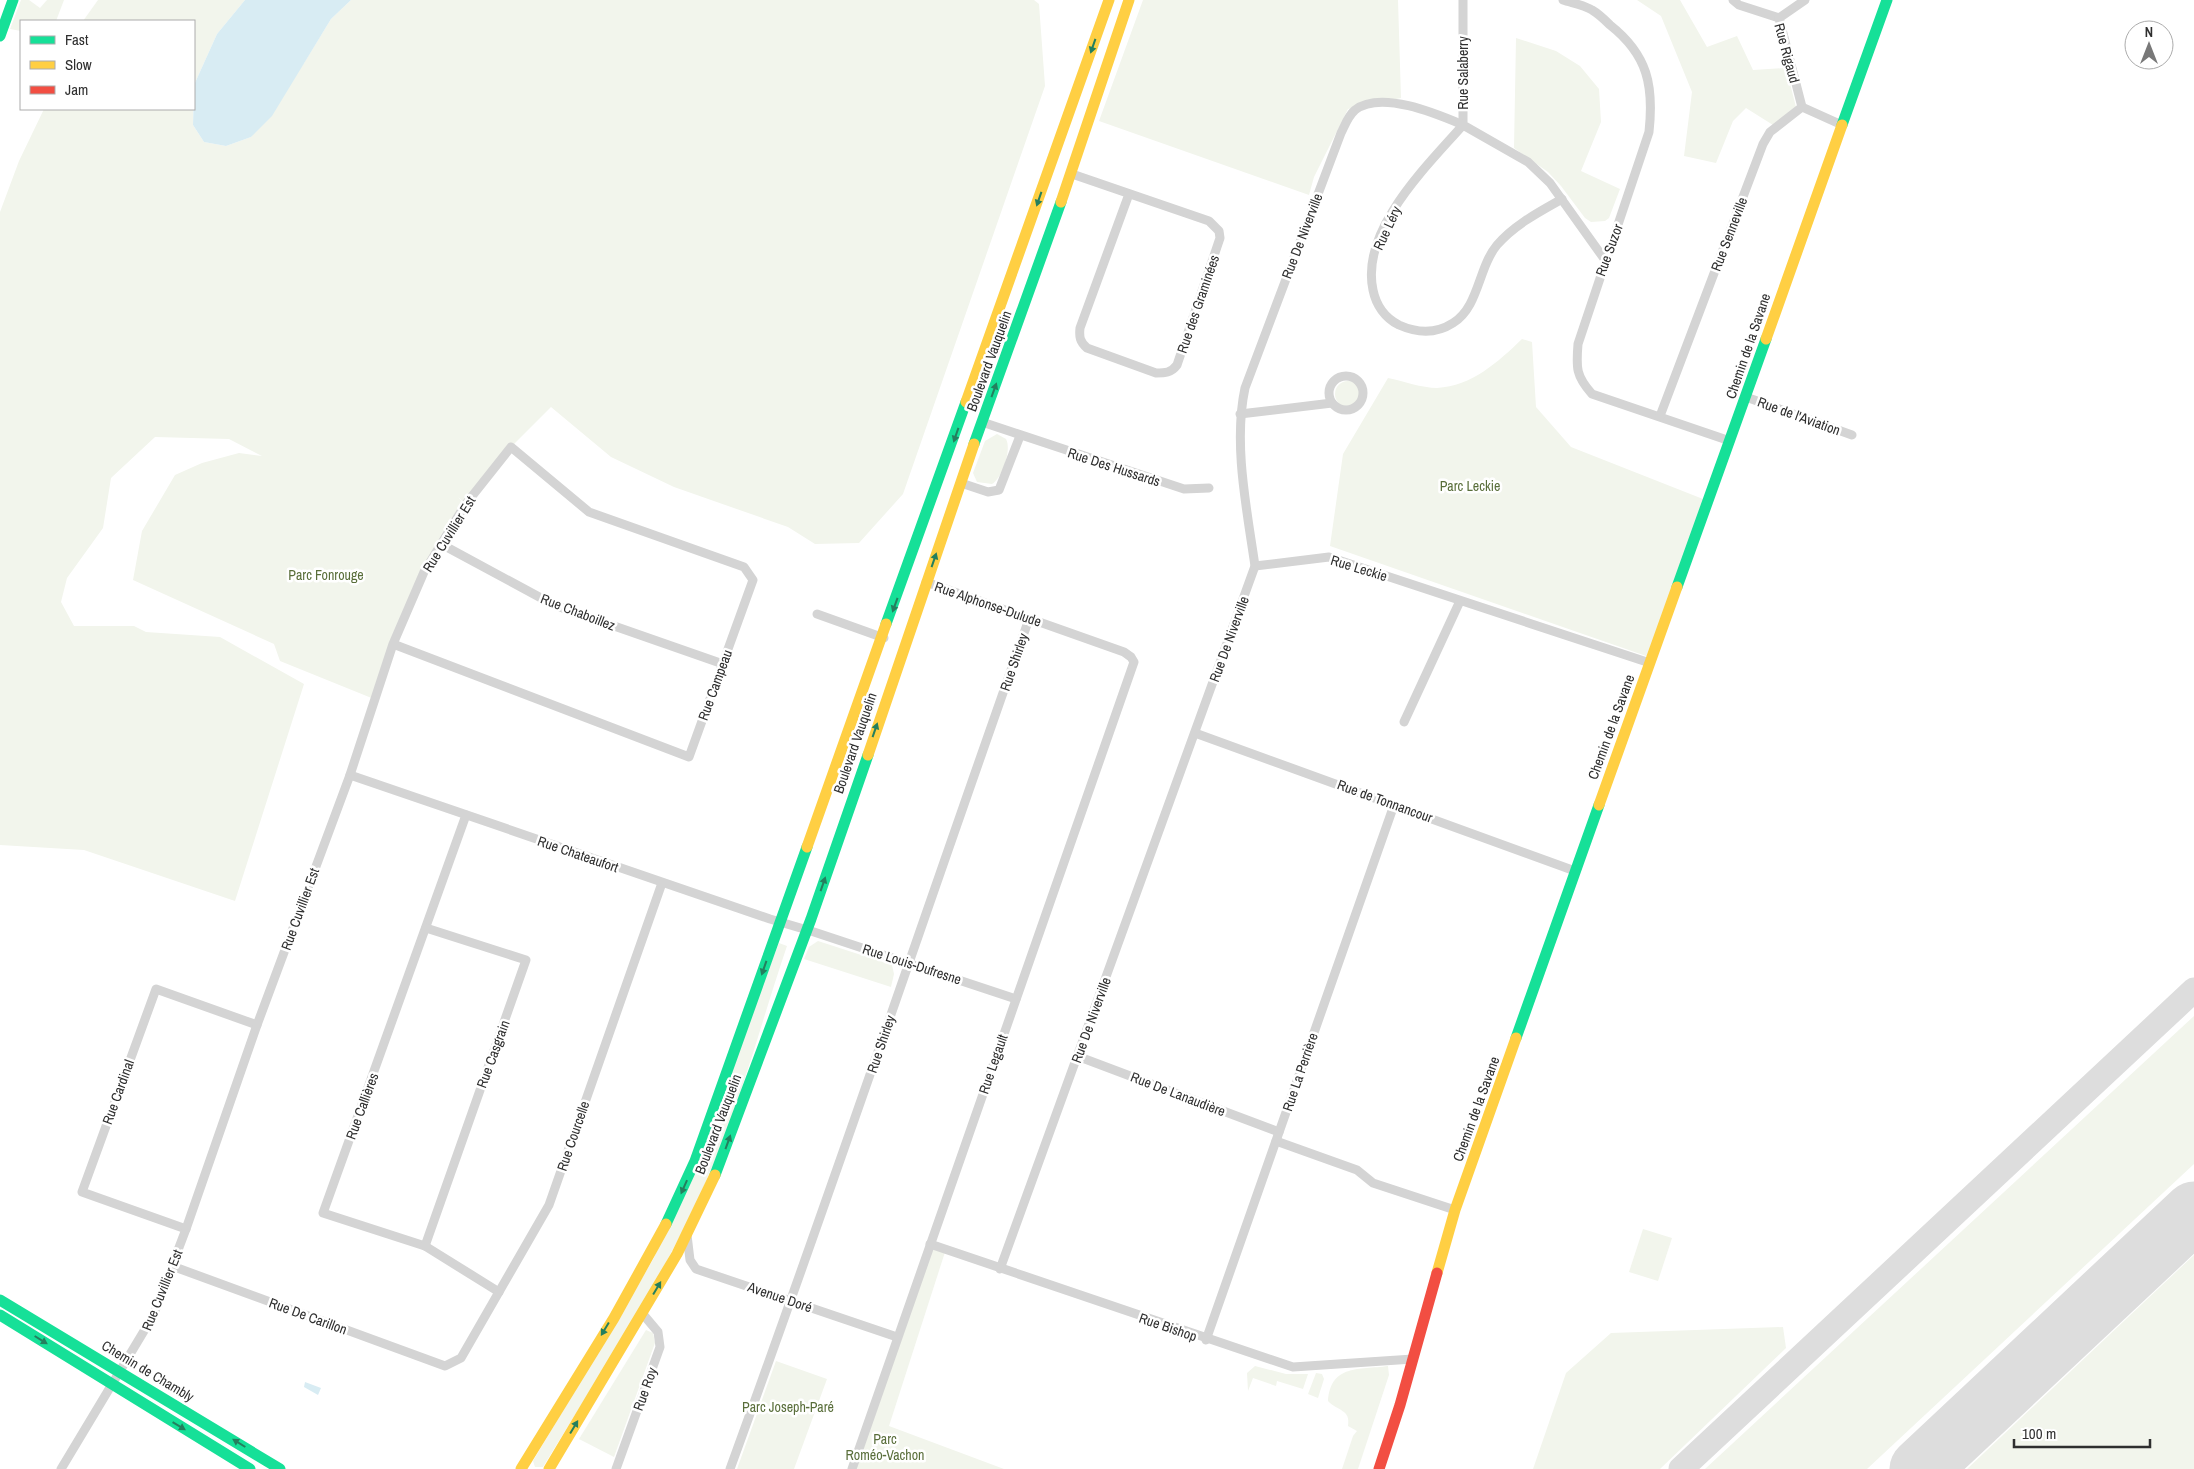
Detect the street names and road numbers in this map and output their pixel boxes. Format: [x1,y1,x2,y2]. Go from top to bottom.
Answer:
street label: Rue Rigaud [1770,21,1804,85]
street label: Rue Salaberry [1454,36,1472,110]
street label: Rue De Niverville [1277,191,1327,281]
street label: Rue Senneville [1707,194,1751,274]
street label: Rue Léry [1369,203,1405,253]
street label: Rue Suzor [1591,221,1627,279]
street label: Rue des Graminées [1173,252,1223,355]
street label: Chemin de la Savane [1722,291,1774,401]
street label: Boulevard Vauquelin [962,308,1016,414]
street label: Rue de l'Aviation [1755,393,1843,439]
street label: Rue Des Hussards [1065,444,1163,491]
street label: Rue Cuvillier Est [419,493,479,575]
street label: Rue Leckie [1329,551,1389,585]
street label: Rue Alphonse-Dulude [932,577,1044,631]
street label: Rue Chaboillez [538,590,618,635]
street label: Rue De Niverville [1205,594,1253,684]
street label: Rue Shirley [996,630,1032,693]
street label: Rue Campeau [694,647,736,723]
street label: Chemin de la Savane [1584,672,1638,782]
street label: Boulevard Vauquelin [829,690,881,796]
street label: Rue de Tonnancour [1335,775,1435,827]
street label: Rue Chateaufort [535,832,621,876]
street label: Rue Cuvillier Est [277,865,323,953]
street label: Rue Louis-Dufresne [860,940,964,988]
street label: Rue De Niverville [1067,975,1115,1065]
street label: Rue Shirley [863,1012,899,1075]
street label: Rue Casgrain [472,1018,514,1090]
street label: Rue La Perrière [1278,1030,1322,1114]
street label: Rue Legault [974,1032,1012,1096]
street label: Chemin de la Savane [1449,1054,1503,1164]
street label: Rue Cardinal [98,1057,138,1127]
street label: Rue De Lanaudière [1128,1068,1228,1120]
street label: Rue Callières [342,1070,382,1142]
street label: Boulevard Vauquelin [691,1071,745,1177]
street label: Rue Courcelle [553,1099,593,1173]
street label: Rue Cuvillier Est [138,1247,186,1333]
street label: Avenue Doré [745,1277,815,1316]
street label: Rue De Carillon [267,1294,349,1338]
street label: Rue Bishop [1137,1309,1199,1345]
street label: Chemin de Chambly [99,1336,198,1406]
street label: Rue Roy [629,1365,661,1413]

